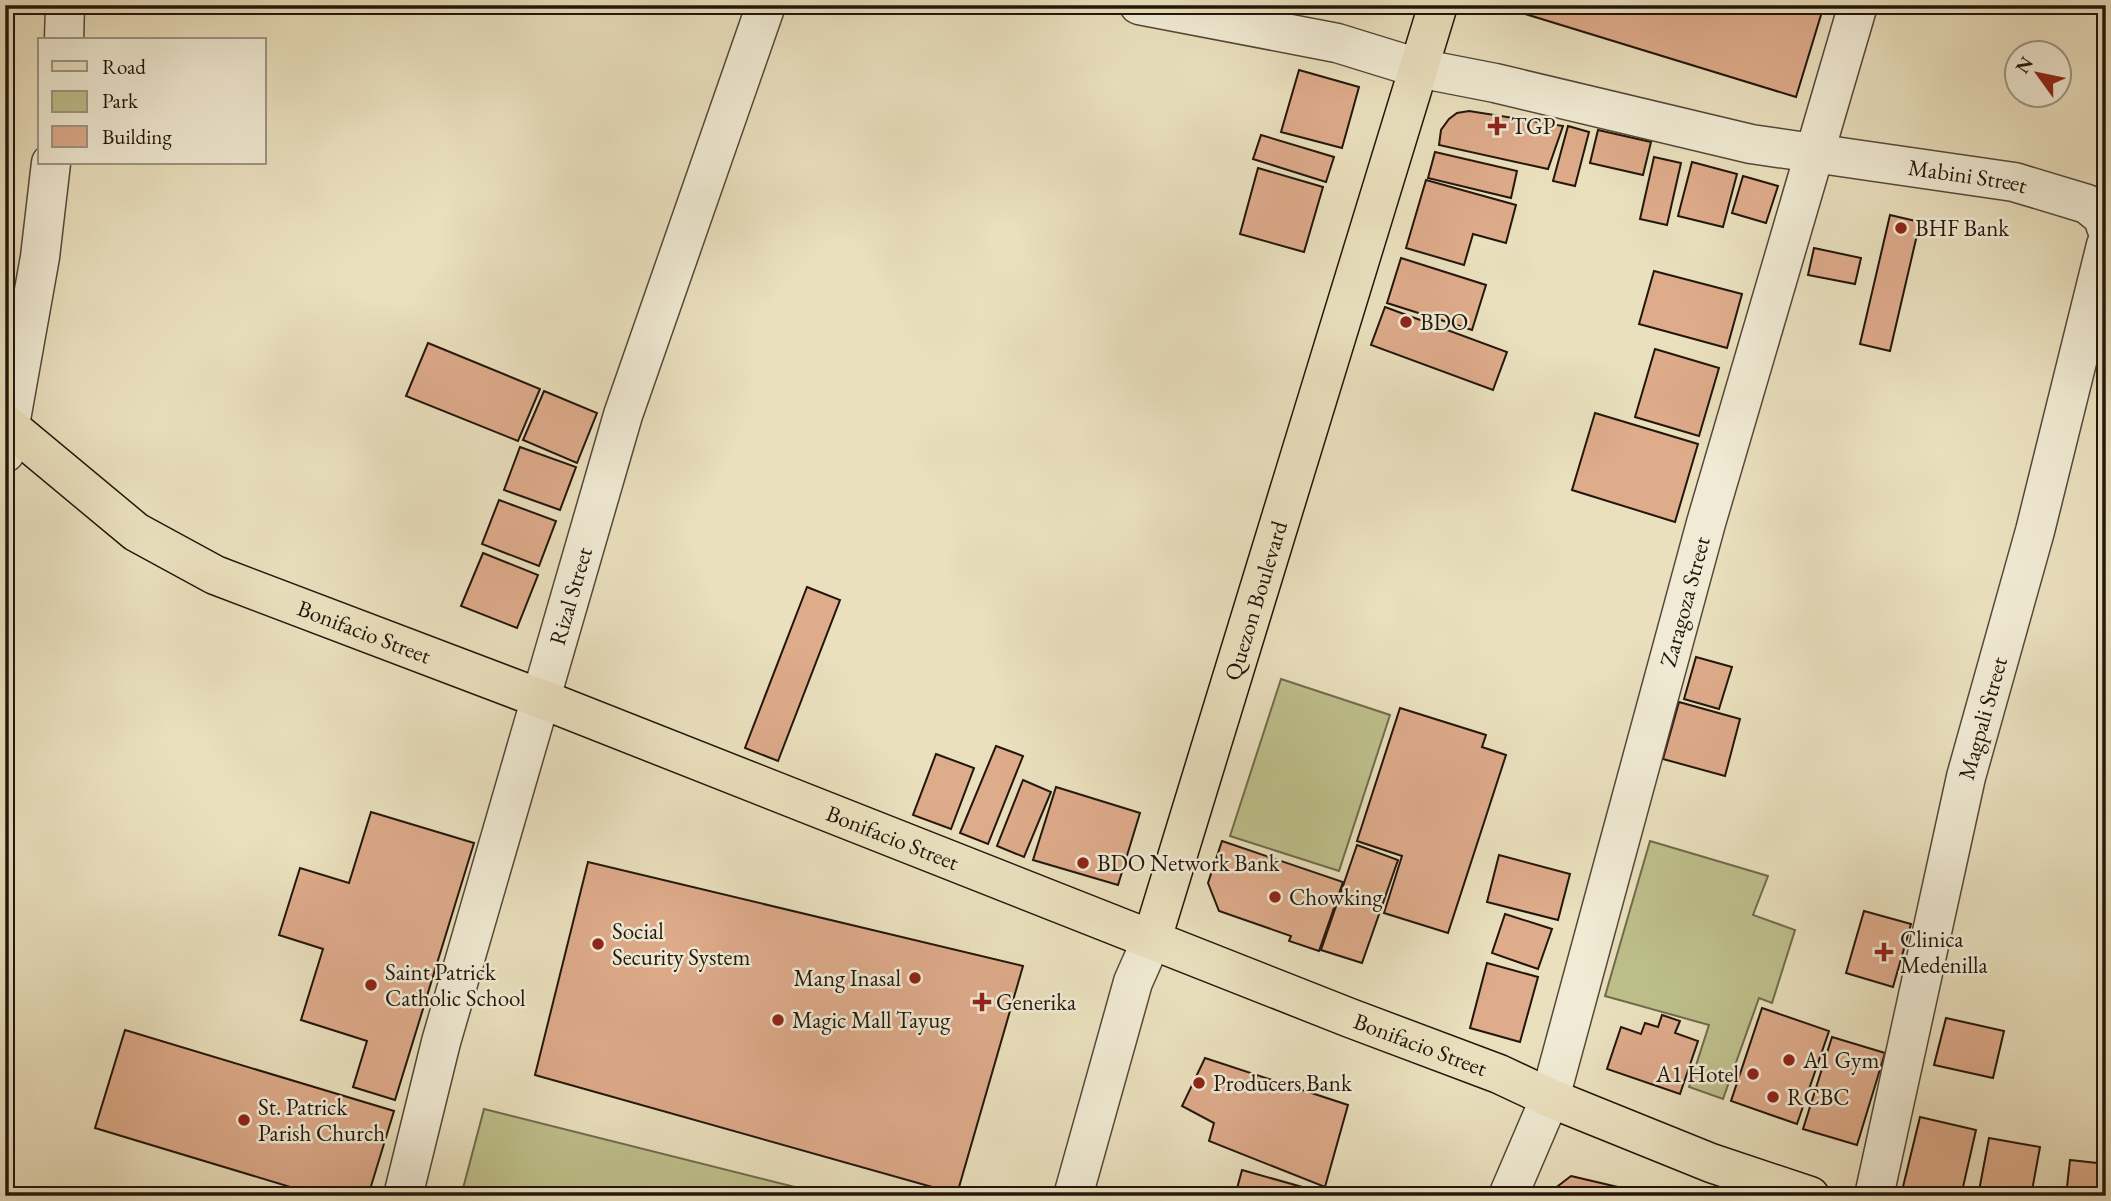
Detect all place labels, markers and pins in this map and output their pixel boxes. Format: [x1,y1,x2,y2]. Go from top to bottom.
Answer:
place label: TGP [1511,111,1556,141]
marker: TGP [1489,118,1505,134]
place label: BHF Bank [1915,213,2010,243]
marker: BHF Bank [1893,220,1909,236]
place label: BDO [1420,307,1468,337]
marker: BDO [1398,314,1414,330]
place label: BDO Network Bank [1097,848,1281,878]
marker: BDO Network Bank [1075,855,1091,871]
place label: Chowking [1289,882,1384,912]
marker: Chowking [1267,889,1283,905]
place label: Social Security System [612,916,751,972]
place label: Clinica Medenilla [1900,924,1988,980]
marker: Social Security System [590,936,606,952]
marker: Clinica Medenilla [1874,942,1894,962]
place label: Saint Patrick Catholic School [385,957,526,1013]
place label: Mang Inasal [794,963,901,993]
marker: Mang Inasal [907,970,923,986]
marker: Saint Patrick Catholic School [363,977,379,993]
place label: Generika [996,987,1077,1017]
marker: Generika [974,994,990,1010]
place label: Magic Mall Tayug [792,1005,951,1035]
marker: Magic Mall Tayug [770,1012,786,1028]
place label: A1 Gym [1802,1045,1879,1075]
marker: A1 Gym [1781,1052,1797,1068]
place label: A1 Hotel [1655,1059,1739,1089]
marker: A1 Hotel [1745,1066,1761,1082]
place label: Producers Bank [1213,1068,1353,1098]
marker: Producers Bank [1191,1075,1207,1091]
place label: RCBC [1787,1082,1850,1112]
marker: RCBC [1765,1089,1781,1105]
place label: St. Patrick Parish Church [258,1092,385,1148]
marker: St. Patrick Parish Church [236,1112,252,1128]

